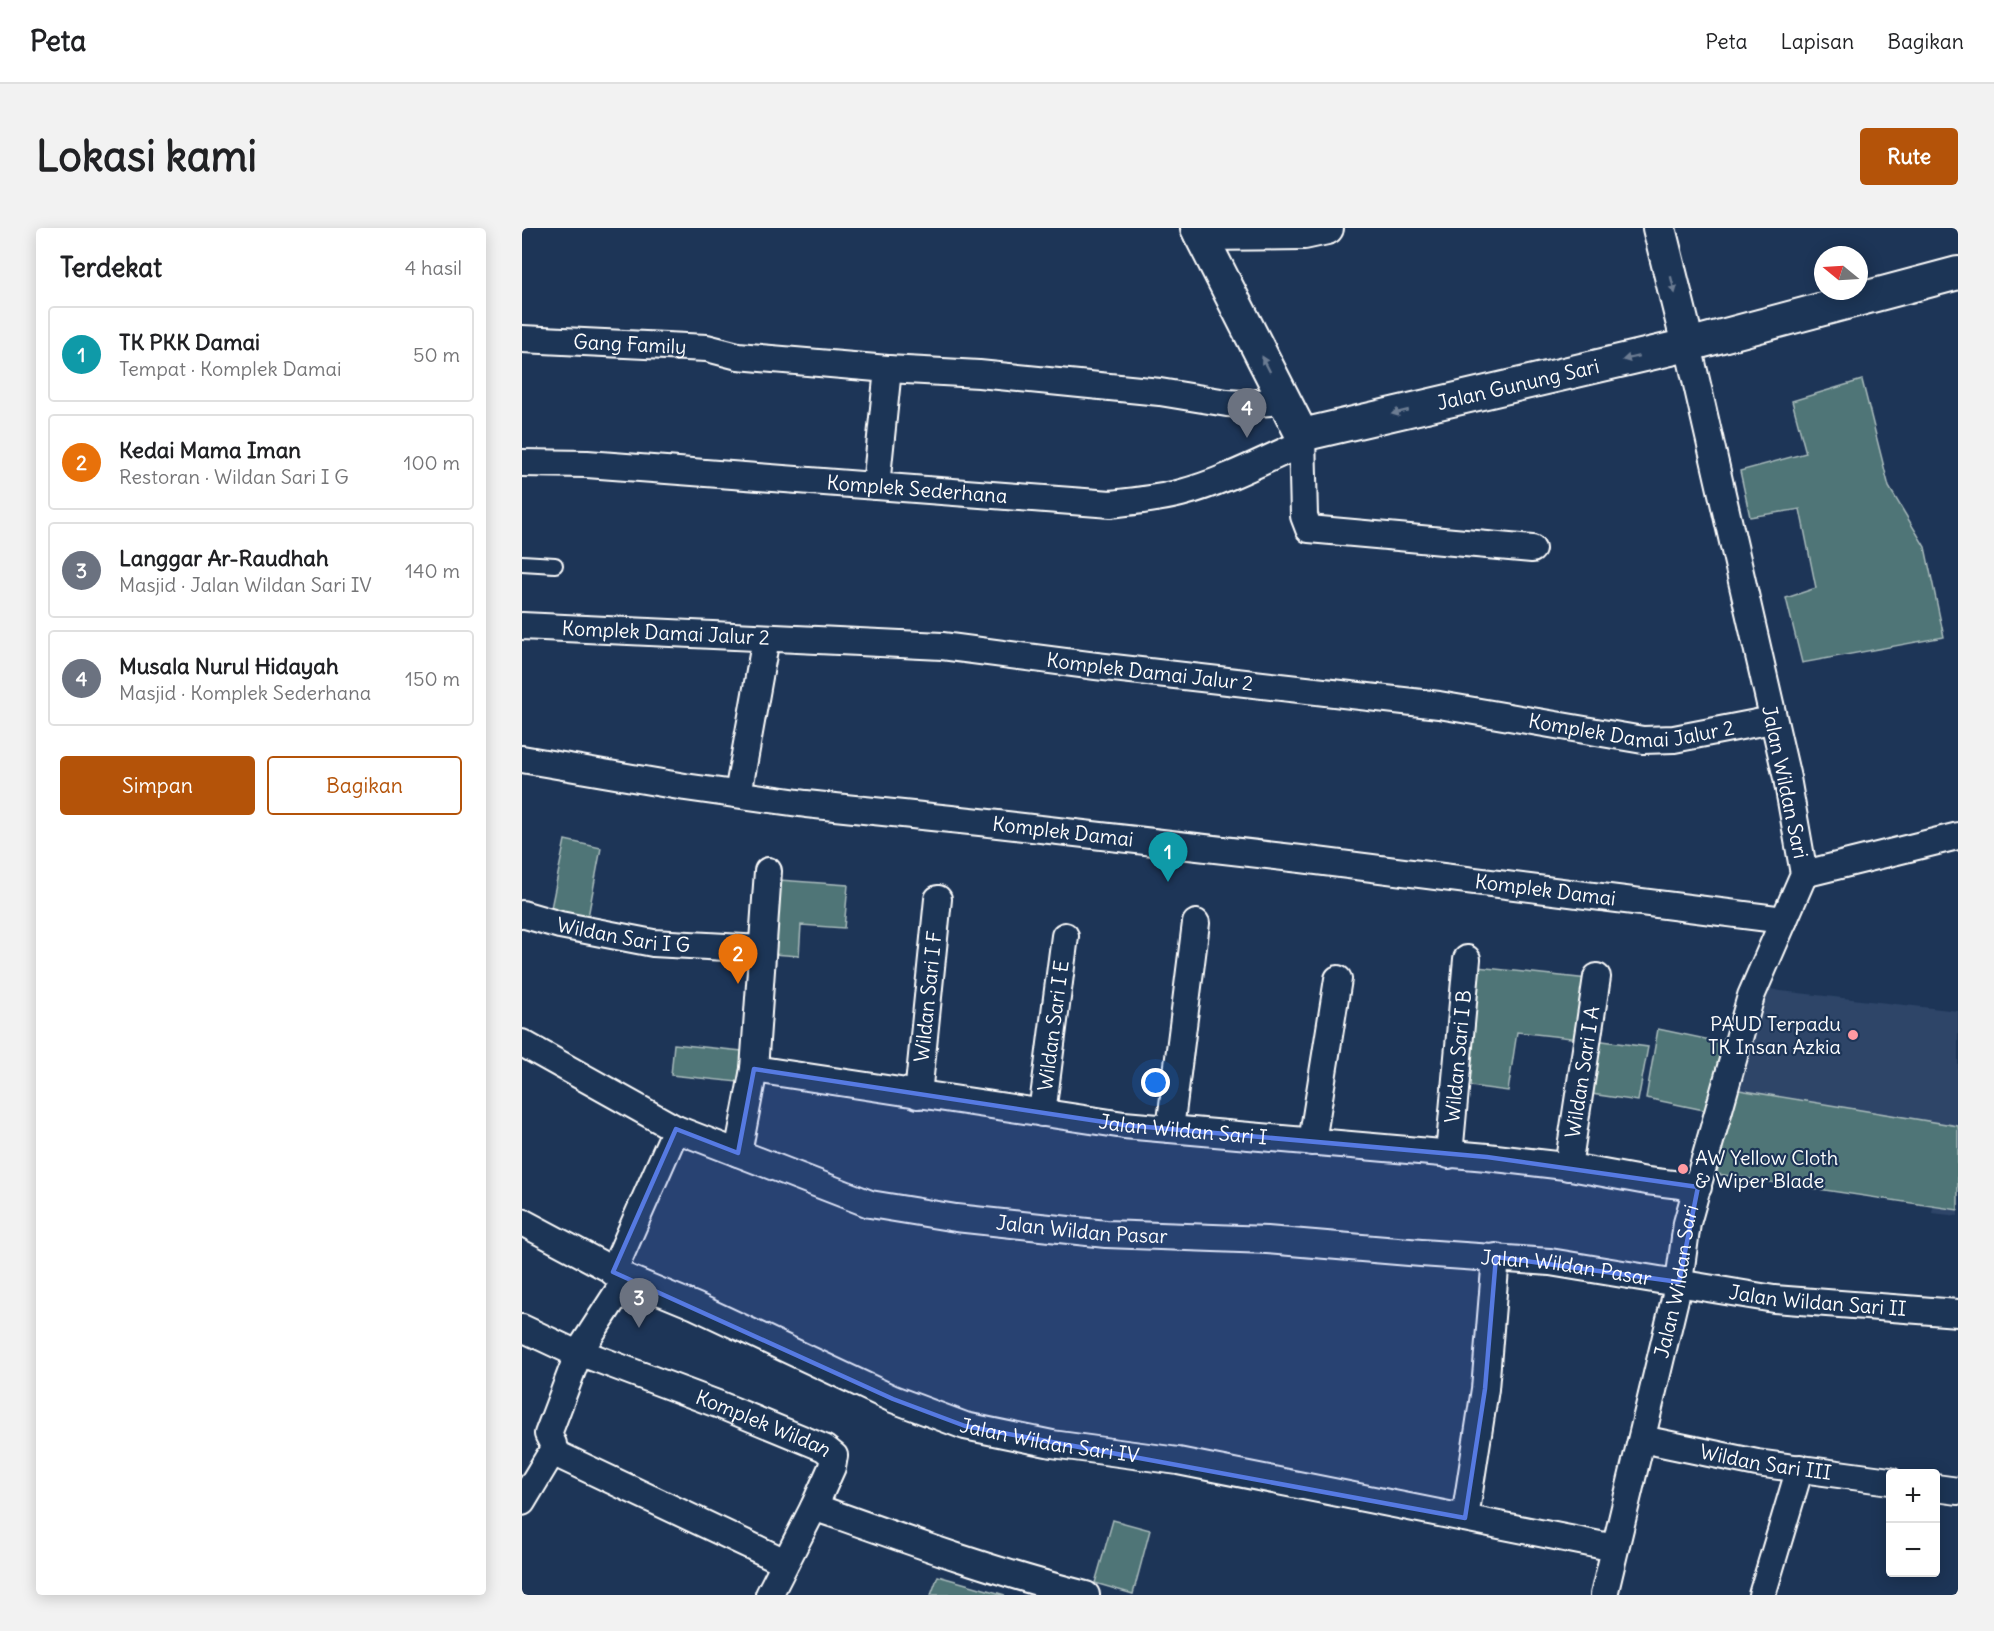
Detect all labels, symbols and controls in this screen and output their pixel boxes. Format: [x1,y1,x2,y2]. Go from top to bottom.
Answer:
text: Peta [30,23,86,59]
text: Peta [1705,28,1748,55]
text: Lapisan [1781,28,1854,55]
text: Bagikan [1887,28,1964,55]
button: Rute [1860,128,1958,185]
text: Lokasi kami [36,130,257,182]
north arrow [1814,246,1868,300]
text: Terdekat [60,251,162,284]
text: 4 hasil [405,255,462,280]
one-way arrow [1668,276,1678,294]
text: TK PKK Damai [119,328,260,356]
street label: Gang Family [573,329,687,359]
text: 1 [78,342,85,367]
text: 50 m [413,342,460,367]
street label: Jalan Gunung Sari [1434,353,1602,415]
one-way arrow [1622,354,1640,364]
one-way arrow [1261,355,1271,372]
text: Tempat · Komplek Damai [119,356,341,381]
pin: 4 [1228,388,1266,438]
one-way arrow [1391,407,1409,417]
text: Kedai Mama Iman [119,436,301,464]
text: 2 [76,450,87,475]
text: 100 m [403,450,460,475]
text: Restoran · Wildan Sari I G [119,464,349,489]
street label: Komplek Sederhana [826,469,1008,508]
text: Langgar Ar-Raudhah [119,544,329,572]
text: 3 [76,558,87,583]
text: 140 m [405,558,460,583]
text: Masjid · Jalan Wildan Sari IV [119,572,372,597]
street label: Komplek Damai Jalur 2 [561,615,770,650]
street label: Komplek Damai Jalur 2 [1045,647,1255,696]
text: Musala Nurul Hidayah [119,652,339,680]
text: 4 [76,666,87,691]
text: 150 m [405,666,460,691]
text: Masjid · Komplek Sederhana [119,680,371,705]
street label: Jalan Wildan Sari [1757,703,1814,861]
street label: Komplek Damai Jalur 2 [1527,708,1736,752]
button: Simpan [60,756,255,815]
button: Bagikan [267,756,462,815]
street label: Komplek Damai [991,811,1135,852]
pin: 1 [1148,832,1188,882]
street label: Komplek Damai [1474,868,1617,911]
street label: Wildan Sari I G [555,912,691,957]
street label: Wildan Sari I F [908,930,947,1063]
pin: 2 [718,934,758,984]
street label: Wildan Sari I E [1032,959,1074,1093]
street label: Wildan Sari I B [1439,989,1476,1124]
street label: Wildan Sari I A [1560,1004,1604,1140]
place label: PAUD Terpadu TK Insan Azkia [1708,1011,1841,1059]
marker: PAUD Terpadu TK Insan Azkia [1846,1028,1860,1042]
your location [1141,1068,1170,1097]
street label: Jalan Wildan Sari I [1097,1108,1268,1150]
place label: AW Yellow Cloth & Wiper Blade [1695,1145,1838,1193]
marker: AW Yellow Cloth & Wiper Blade [1676,1162,1690,1176]
street label: Jalan Wildan Sari [1648,1202,1704,1360]
street label: Jalan Wildan Pasar [995,1209,1168,1248]
street label: Jalan Wildan Pasar [1480,1244,1654,1291]
pin: 3 [620,1278,658,1328]
street label: Jalan Wildan Sari II [1727,1279,1907,1321]
street label: Komplek Wildan [692,1384,838,1462]
street label: Jalan Wildan Sari IV [958,1412,1141,1468]
street label: Wildan Sari III [1698,1438,1833,1485]
map controls [1886,1469,1940,1577]
button: + [1886,1469,1940,1523]
button: − [1886,1523,1940,1577]

